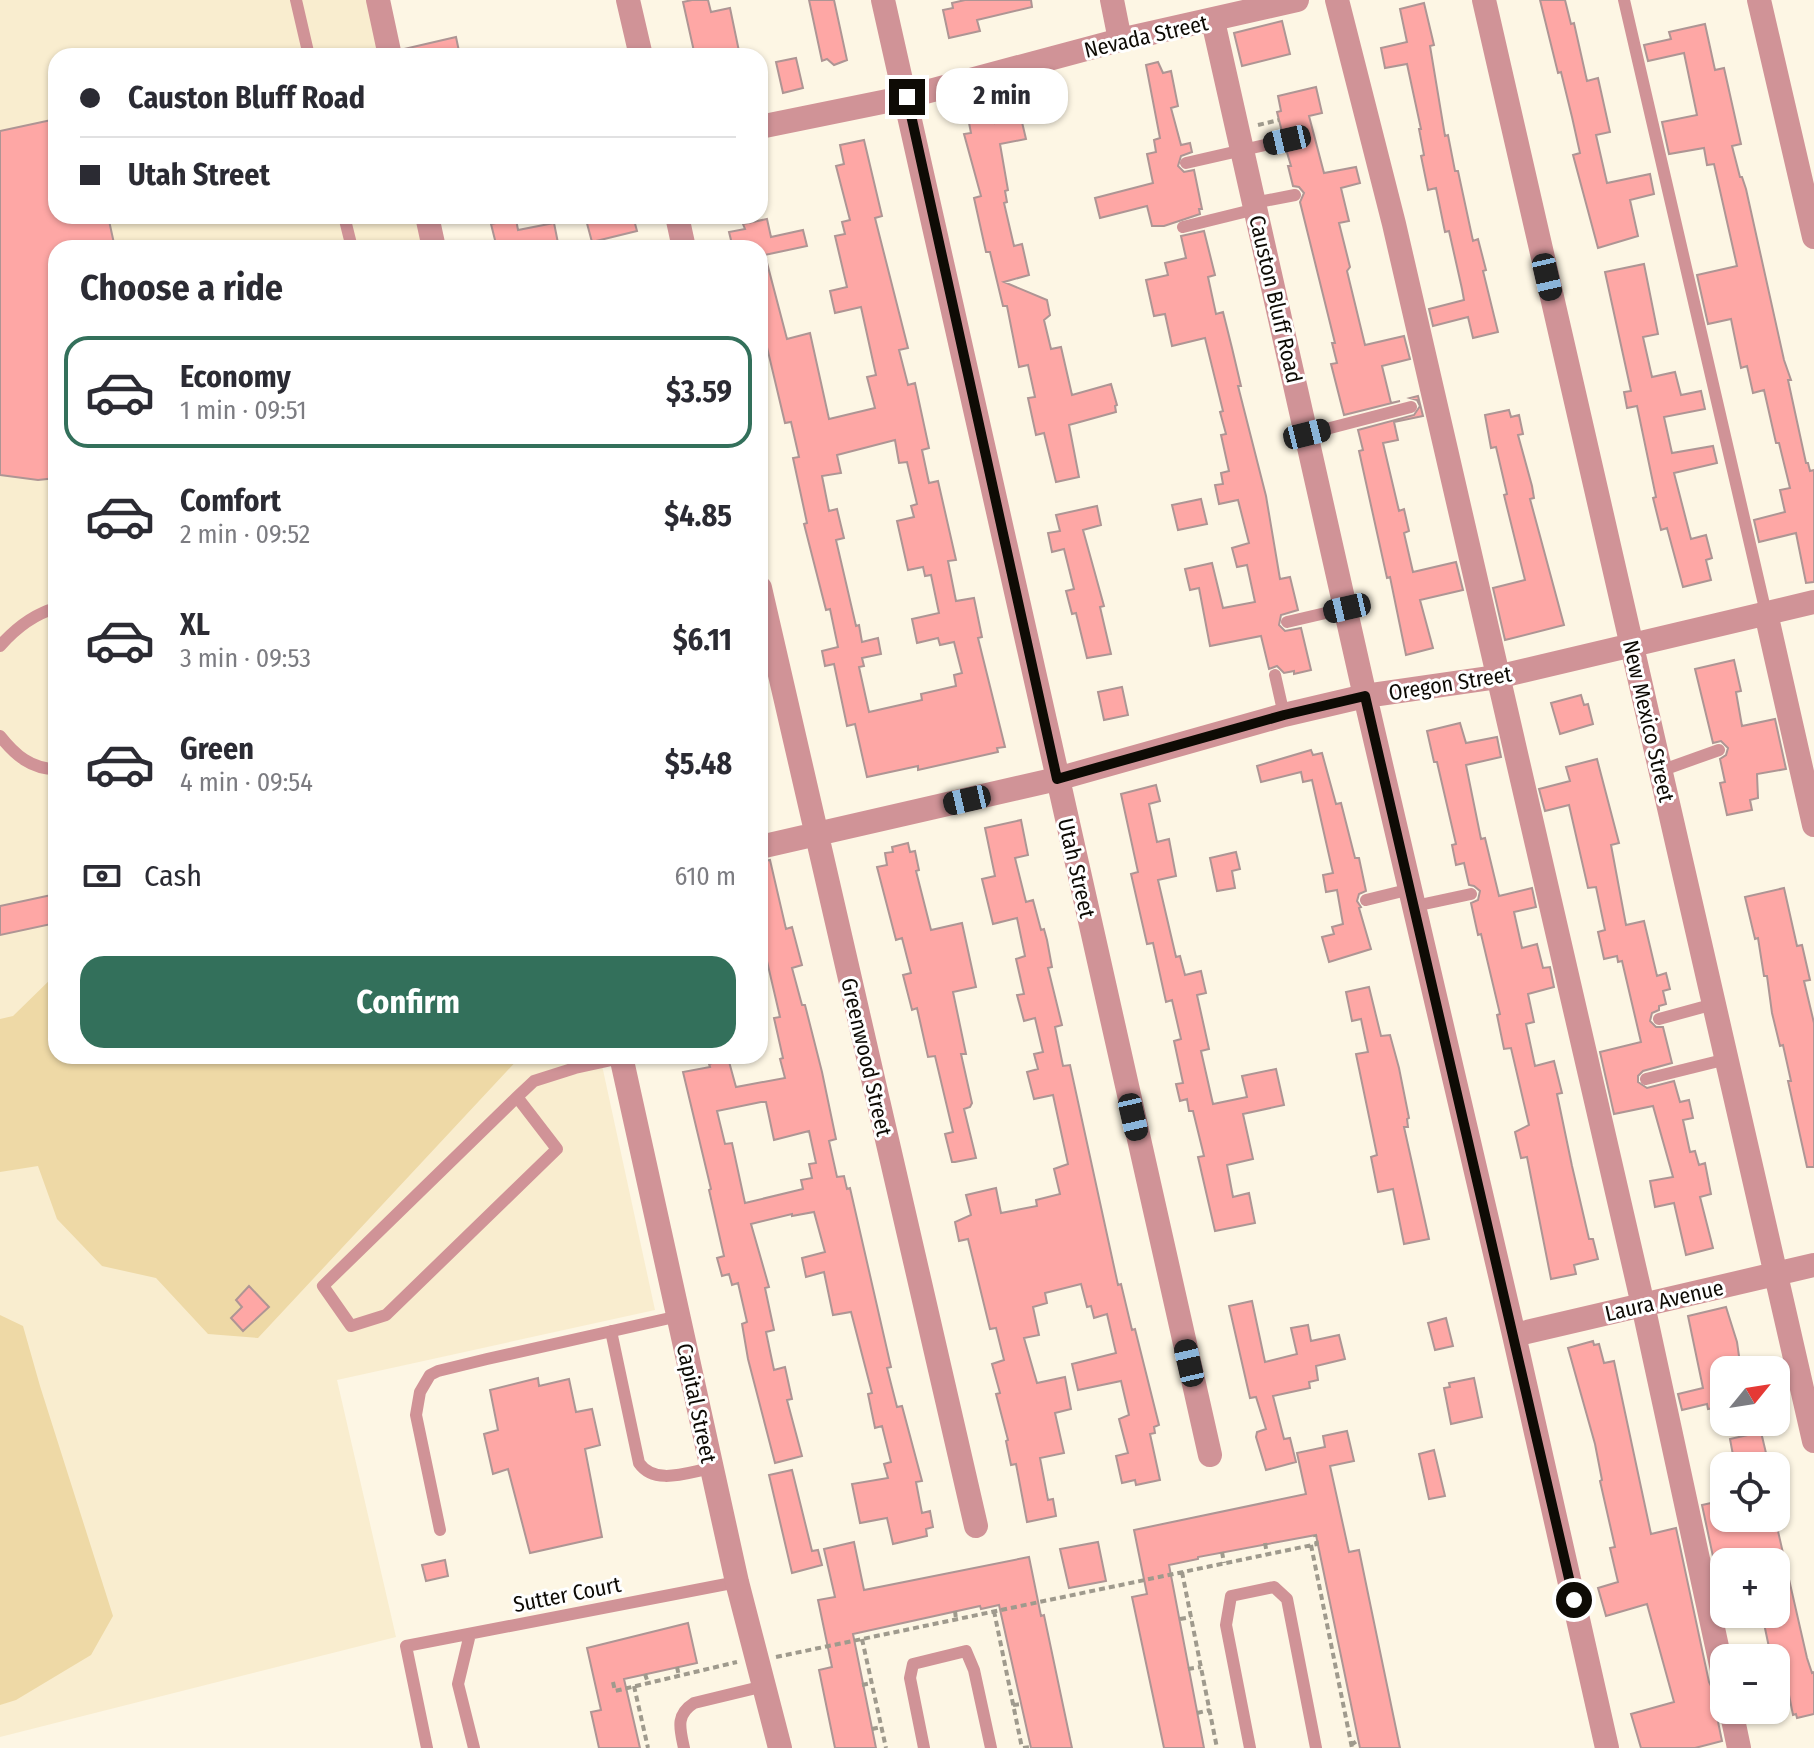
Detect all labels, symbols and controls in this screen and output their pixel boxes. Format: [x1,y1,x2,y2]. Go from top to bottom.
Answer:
street label: Nevada Street [1082,9,1211,64]
callout: 2 min [935,69,1067,125]
route end [889,79,925,115]
text: Causton Bluff Road [128,80,365,116]
text: 2 min [973,80,1031,111]
car [1261,123,1313,157]
text: Utah Street [128,157,270,193]
street label: Causton Bluff Road [1243,213,1308,386]
car [1530,251,1564,303]
text: Choose a ride [80,266,283,310]
icon: car [84,356,156,428]
text: Economy [180,359,291,395]
text: $3.59 [666,374,732,410]
text: 1 min · 09:51 [180,395,307,426]
car [1281,417,1333,451]
icon: car [84,480,156,552]
text: Comfort [180,483,281,519]
text: $4.85 [664,498,732,534]
text: 2 min · 09:52 [180,519,310,550]
car [1321,591,1373,625]
icon: car [84,604,156,676]
text: XL [180,607,210,643]
text: $6.11 [673,622,732,658]
street label: New Mexico Street [1617,638,1680,805]
text: 3 min · 09:53 [180,643,311,674]
street label: Oregon Street [1387,660,1514,707]
icon: car [84,728,156,800]
text: Green [180,731,254,767]
text: $5.48 [665,746,732,782]
text: 4 min · 09:54 [180,767,313,798]
car [941,783,993,817]
street label: Utah Street [1052,816,1101,921]
icon: cash [80,854,124,898]
text: Cash [144,858,202,894]
text: 610 m [674,861,736,892]
button: Confirm [80,956,736,1048]
street label: Greenwood Street [835,975,898,1140]
car [1116,1091,1150,1143]
street label: Laura Avenue [1602,1274,1726,1327]
car [1172,1337,1206,1389]
street label: Capital Street [671,1341,723,1466]
north arrow [1710,1356,1790,1436]
map controls [1710,1356,1790,1724]
button: locate [1710,1452,1790,1532]
button: + [1710,1548,1790,1628]
street label: Sutter Court [511,1571,624,1618]
route start [1556,1582,1592,1618]
button: − [1710,1644,1790,1724]

